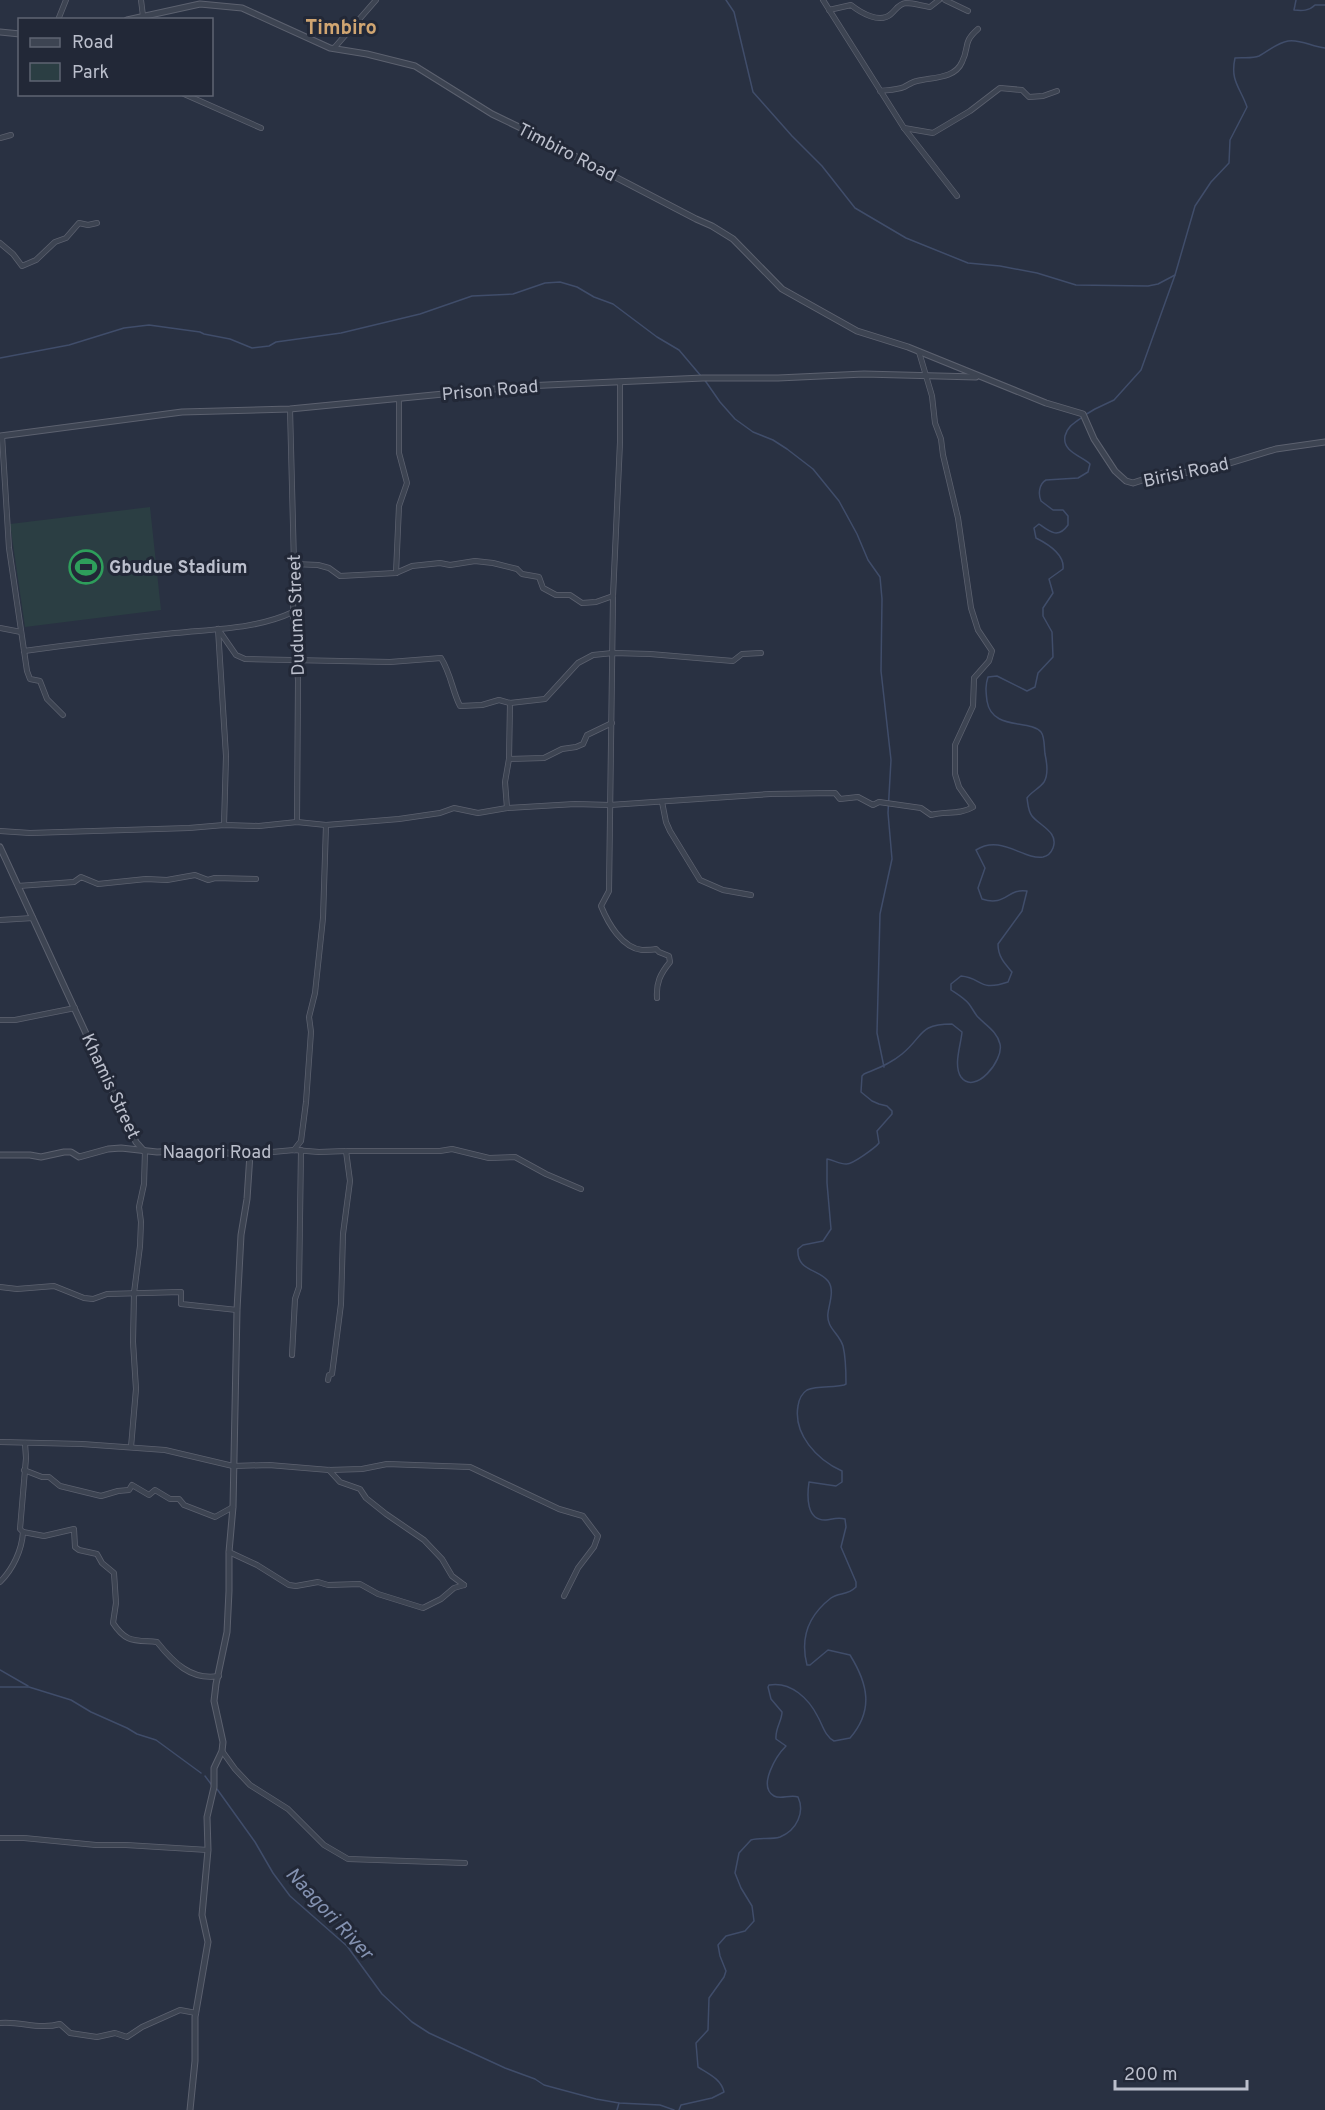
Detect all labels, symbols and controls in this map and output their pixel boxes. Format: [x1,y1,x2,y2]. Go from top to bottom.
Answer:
district label: Timbiro [305,16,377,42]
legend [18,18,213,96]
text: Road [72,32,114,55]
text: Park [72,62,109,85]
street label: Timbiro Road [513,119,619,188]
street label: Prison Road [441,376,539,407]
street label: Birisi Road [1141,453,1231,494]
sports icon: Gbudue Stadium [68,549,104,585]
street label: Duduma Street [284,554,311,676]
place label: Gbudue Stadium [109,557,247,580]
street label: Khamis Street [75,1030,144,1143]
street label: Naagori Road [163,1142,271,1165]
water label: Naagori River [279,1863,379,1967]
scale bar [1115,2053,1247,2091]
text: 200 m [1124,2064,1177,2087]

